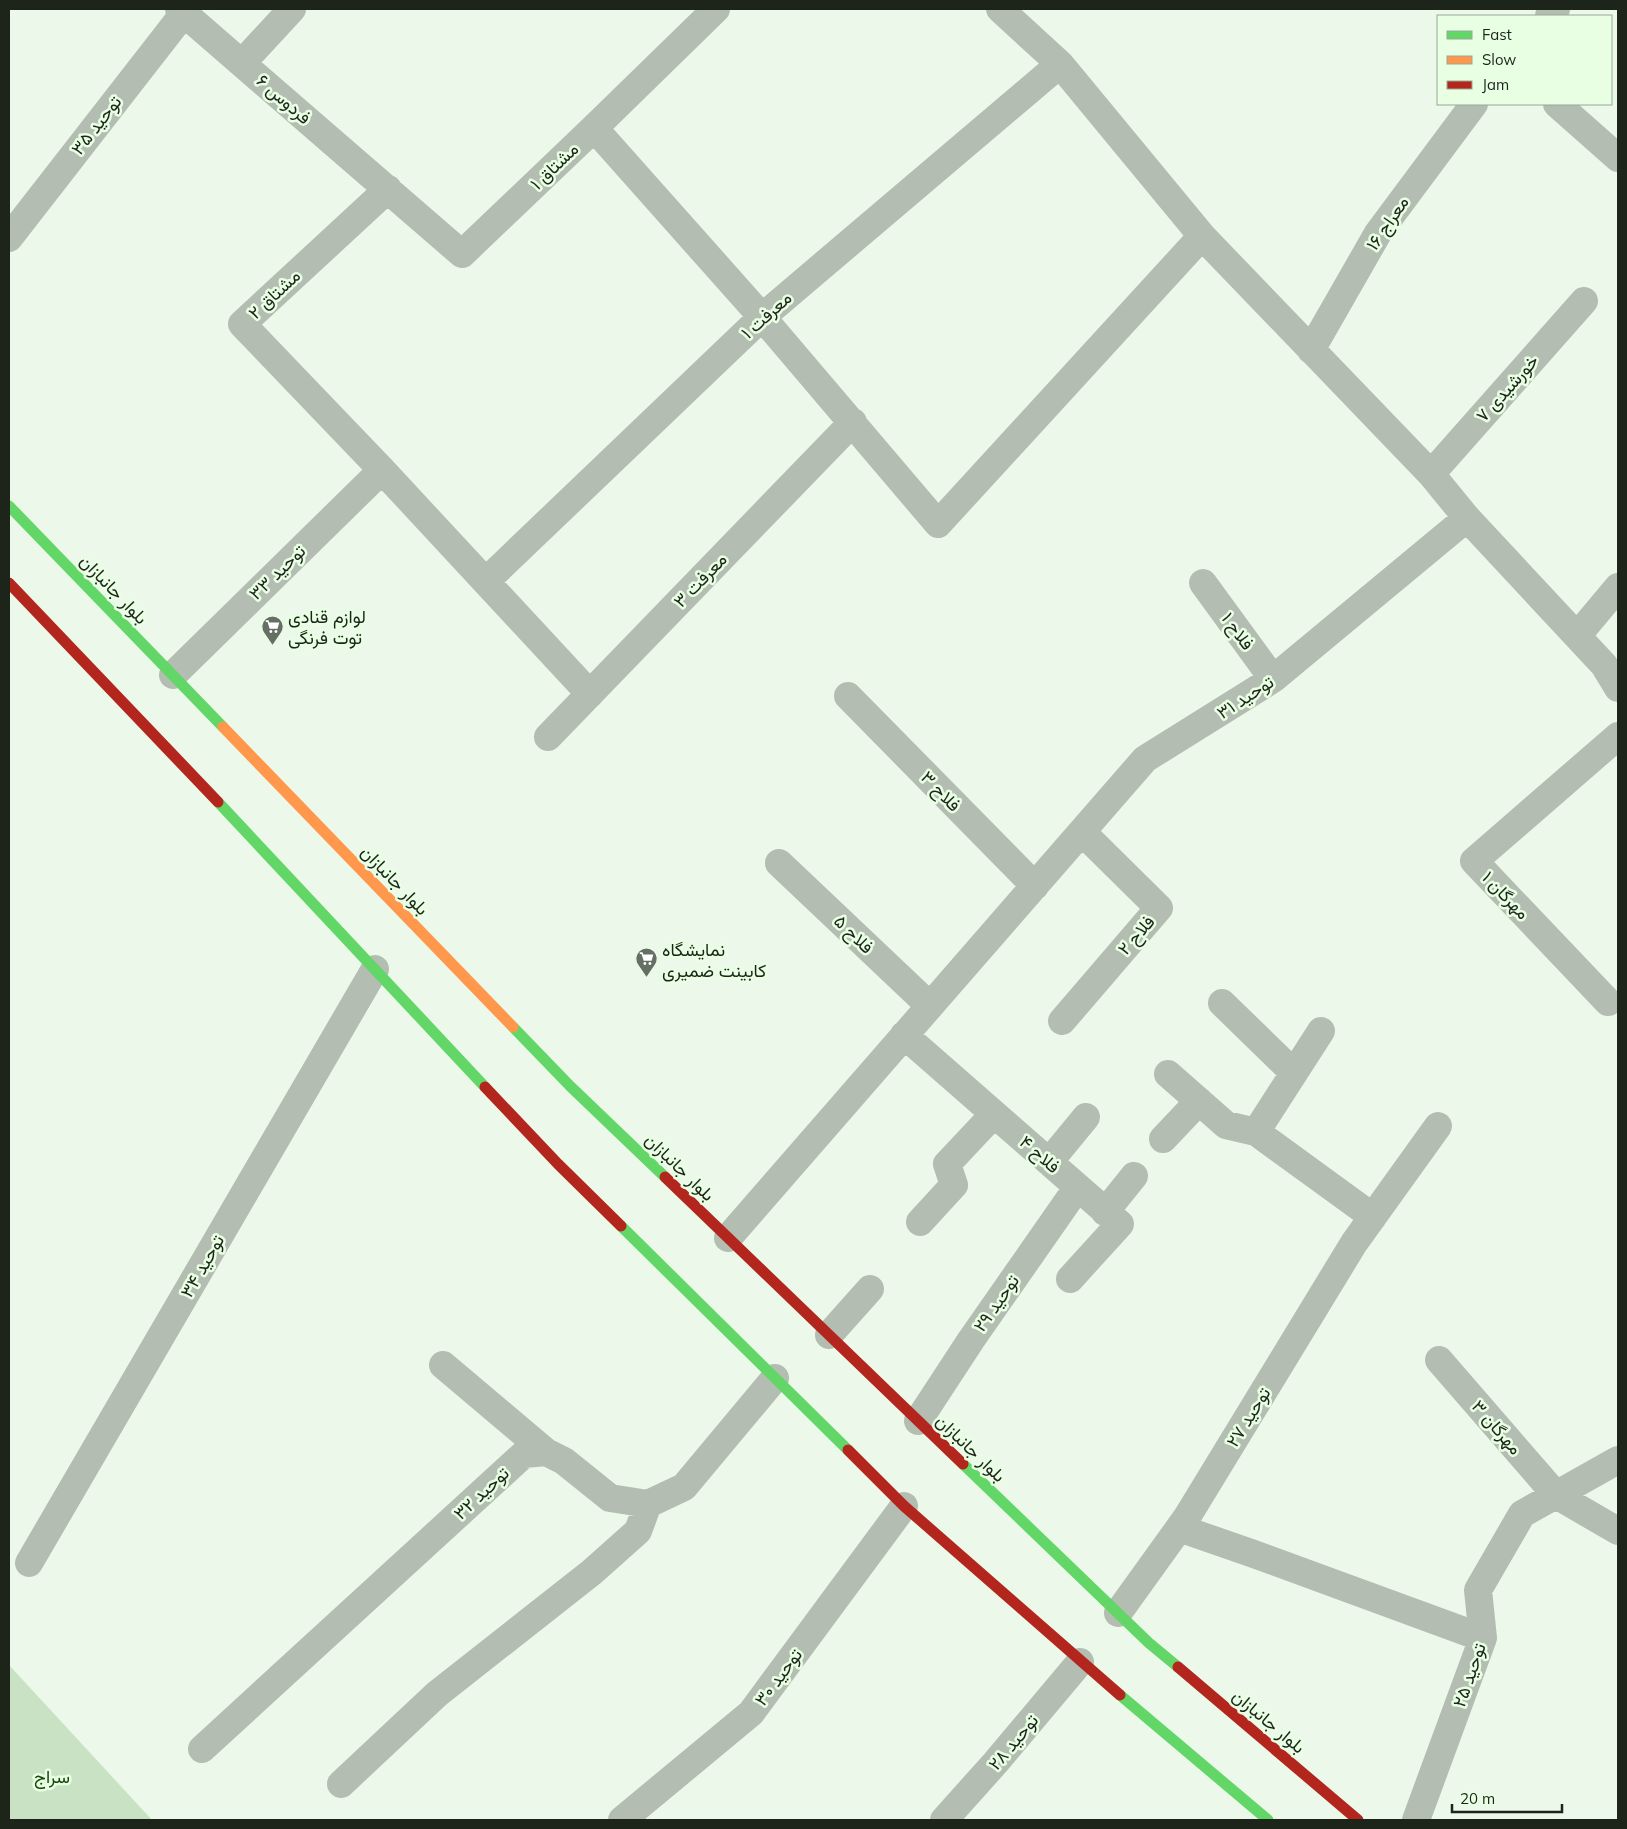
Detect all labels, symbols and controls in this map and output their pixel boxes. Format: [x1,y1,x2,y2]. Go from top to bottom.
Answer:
legend [1437,15,1612,105]
text: Fast [1482,25,1512,44]
text: Slow [1482,50,1516,69]
street label: فردوس ۶ [252,69,316,129]
text: Jam [1482,75,1509,94]
street label: توحید ۳۵ [66,91,126,159]
street label: مشتاق ۱ [525,137,583,195]
street label: معراج ۱۶ [1361,191,1414,255]
street label: مشتاق ۲ [243,264,305,324]
street label: معرفت ۱ [736,286,796,344]
street label: خورشیدی ۷ [1471,349,1543,427]
street label: توحید ۳۳ [244,539,310,605]
street label: معرفت ۳ [668,548,732,612]
street label: بلوار جانبازان [75,549,153,629]
place label: لوازم قنادی توت فرنگی [288,605,366,649]
street label: فلاح ۱ [1216,608,1259,655]
supermarket icon: لوازم قنادی توت فرنگی [260,614,284,645]
street label: توحید ۳۱ [1212,670,1278,724]
street label: فلاح ۳ [915,766,966,817]
street label: بلوار جانبازان [356,840,434,920]
street label: مهرگان ۱ [1477,866,1535,924]
street label: فلاح ۵ [829,910,879,959]
street label: فلاح ۲ [1112,910,1160,960]
place label: نمایشگاه کابینت ضمیری [662,938,766,982]
supermarket icon: نمایشگاه کابینت ضمیری [634,947,658,978]
street label: بلوار جانبازان [640,1128,720,1206]
street label: فلاح ۴ [1014,1130,1065,1179]
street label: توحید ۳۴ [175,1231,229,1301]
street label: توحید ۲۹ [968,1270,1024,1336]
street label: توحید ۲۷ [1221,1383,1275,1451]
street label: مهرگان ۳ [1467,1395,1527,1459]
street label: بلوار جانبازان [931,1409,1011,1487]
street label: توحید ۳۲ [448,1462,514,1524]
street label: توحید ۲۵ [1447,1640,1491,1710]
street label: توحید ۳۰ [749,1644,807,1710]
street label: بلوار جانبازان [1228,1684,1310,1758]
street label: توحید ۲۸ [983,1709,1043,1775]
park label: سراج [34,1765,70,1789]
scale bar [1452,1782,1562,1814]
text: 20 m [1460,1789,1495,1808]

